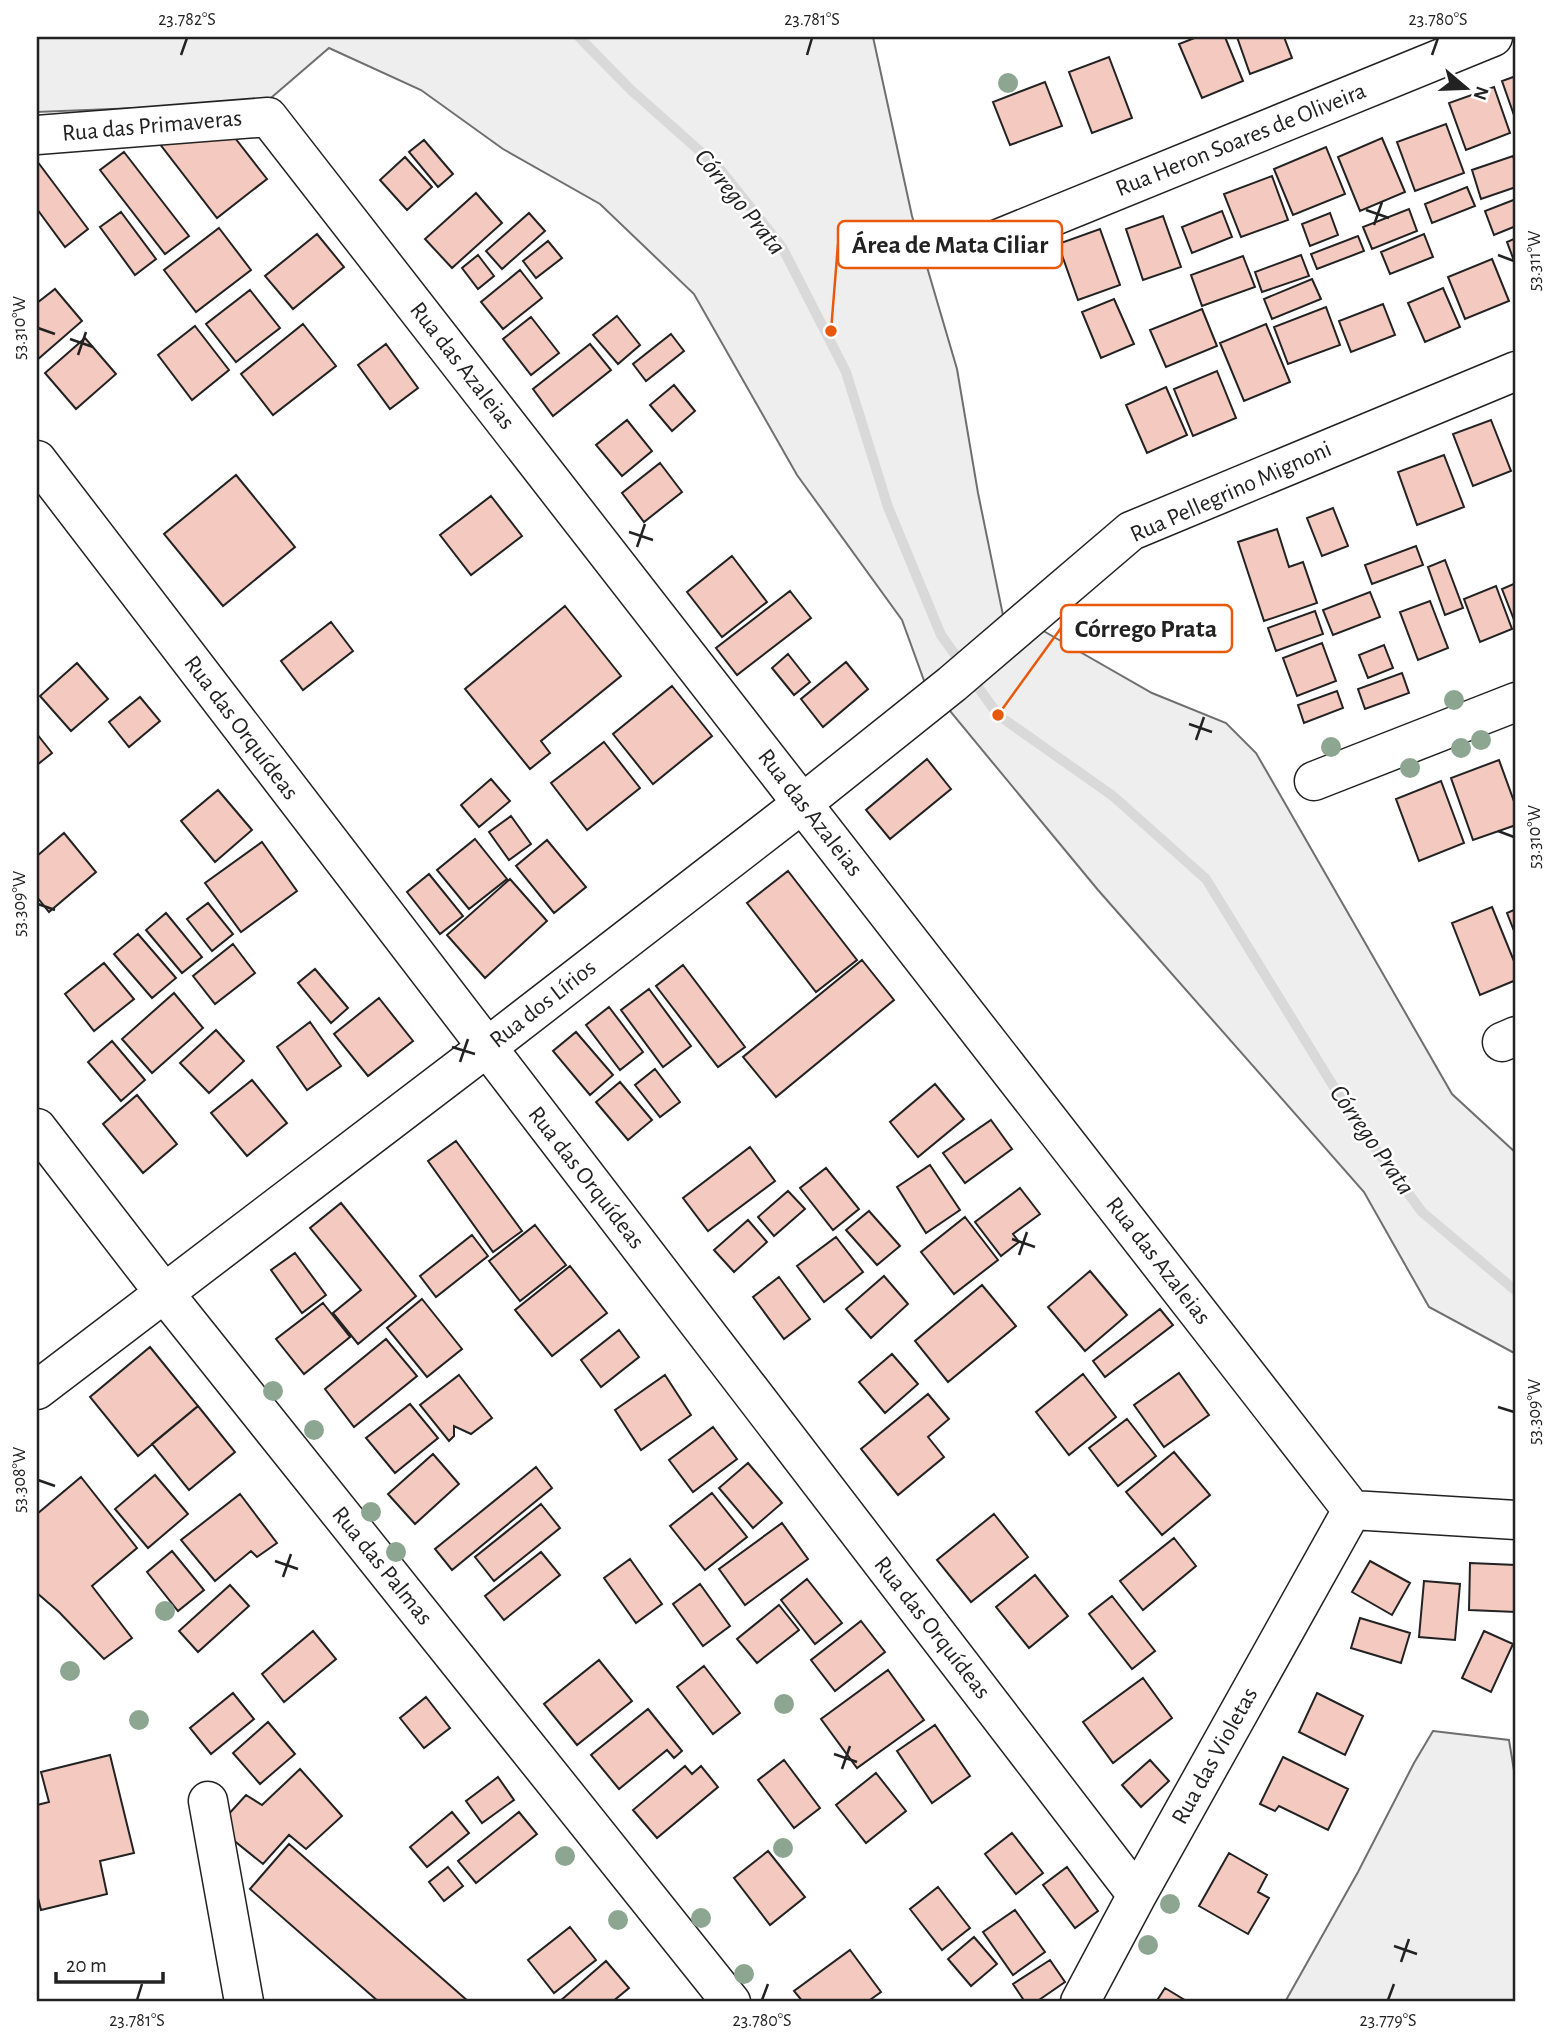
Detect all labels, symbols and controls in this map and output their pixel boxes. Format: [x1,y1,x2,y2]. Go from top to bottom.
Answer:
text: 23.782°S [158,11,216,29]
text: 23.781°S [784,11,840,29]
text: 23.780°S [1408,11,1468,29]
north arrow [1430,52,1500,122]
street label: Rua Heron Soares de Oliveira [1112,79,1370,201]
text: N [1470,84,1492,102]
street label: Rua das Primaveras [61,106,243,146]
water label: Córrego Prata [690,144,790,260]
callout: Área de Mata Ciliar [838,221,1062,268]
text: Área de Mata Ciliar [852,230,1048,258]
text: 53.311°W [1526,231,1544,291]
text: 53.310°W [11,296,29,360]
street label: Rua das Azaleias [405,298,519,434]
street label: Rua Pellegrino Mignoni [1127,437,1335,547]
callout: Córrego Prata [1061,605,1232,652]
text: Córrego Prata [1075,616,1217,642]
street label: Rua das Orquídeas [179,652,303,804]
street label: Rua das Azaleias [753,745,867,881]
text: 53.310°W [1526,805,1544,869]
text: 53.309°W [11,871,29,937]
street label: Rua dos Lírios [485,955,601,1053]
water label: Córrego Prata [1325,1080,1419,1200]
street label: Rua das Orquídeas [523,1102,649,1254]
street label: Rua das Azaleias [1101,1193,1215,1329]
text: 53.309°W [1526,1379,1544,1445]
text: 53.308°W [11,1447,29,1513]
street label: Rua das Palmas [327,1502,437,1630]
street label: Rua das Orquídeas [869,1552,995,1704]
street label: Rua das Violetas [1168,1684,1262,1828]
scale bar [56,1941,163,1985]
text: 20 m [66,1955,107,1976]
text: 23.781°S [109,2012,165,2030]
text: 23.780°S [732,2012,792,2030]
text: 23.779°S [1360,2012,1416,2030]

